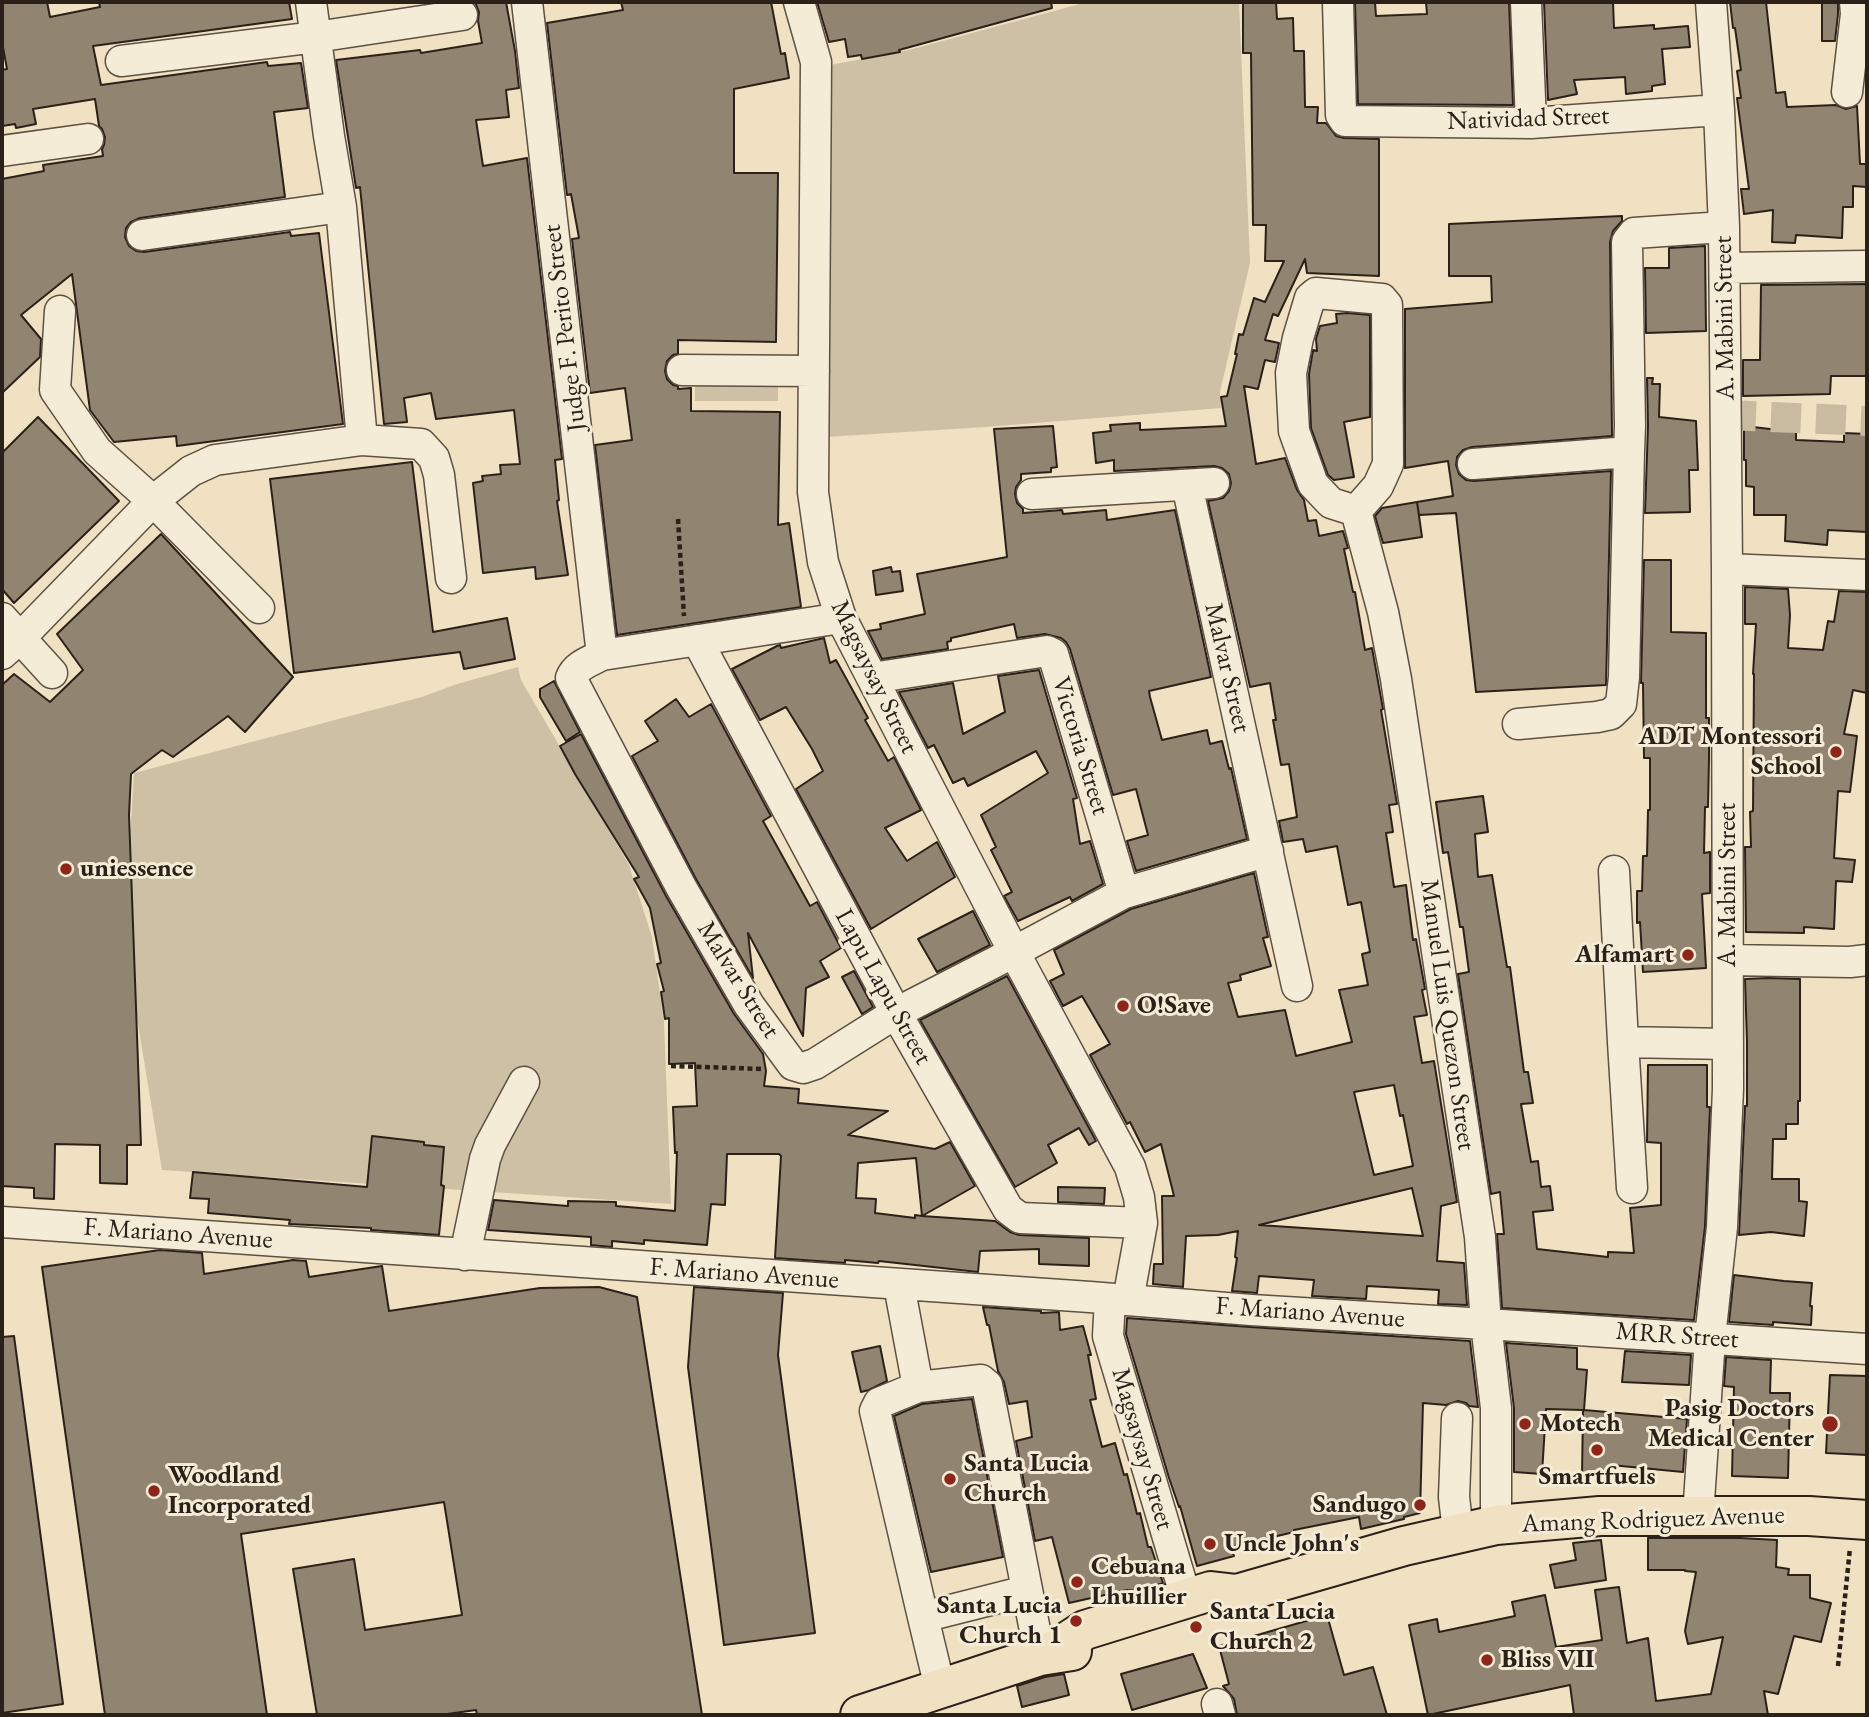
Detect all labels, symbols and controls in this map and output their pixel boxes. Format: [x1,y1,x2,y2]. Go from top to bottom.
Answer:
street label: Natividad Street [1446,101,1610,137]
street label: Judge F. Perito Street [537,223,593,433]
street label: A. Mabini Street [1708,235,1742,401]
street label: Magsaysay Street [823,595,925,759]
street label: Malvar Street [1197,600,1257,736]
street label: Victoria Street [1044,673,1116,819]
place label: ADT Montessori School [1638,721,1822,782]
marker: ADT Montessori School [1828,744,1844,760]
street label: A. Mabini Street [1712,803,1744,967]
place label: uniessence [80,853,193,885]
marker: uniessence [58,861,74,877]
street label: Manuel Luis Quezon Street [1413,877,1481,1153]
street label: Lapu Lapu Street [827,904,939,1070]
street label: Malvar Street [690,916,786,1044]
place label: Alfamart [1575,939,1674,971]
marker: Alfamart [1680,947,1696,963]
place label: O!Save [1137,990,1211,1022]
marker: O!Save [1115,998,1131,1014]
street label: F. Mariano Avenue [82,1212,274,1256]
street label: F. Mariano Avenue [648,1252,840,1296]
street label: F. Mariano Avenue [1214,1291,1406,1335]
street label: MRR Street [1615,1316,1739,1356]
street label: Magsaysay Street [1104,1365,1180,1533]
place label: Pasig Doctors Medical Center [1648,1393,1814,1454]
place label: Motech [1539,1408,1621,1440]
marker: Pasig Doctors Medical Center [1820,1414,1840,1434]
marker: Motech [1517,1416,1533,1432]
marker: Smartfuels [1589,1442,1605,1458]
place label: Santa Lucia Church [964,1448,1089,1510]
place label: Woodland Incorporated [168,1460,311,1522]
place label: Smartfuels [1538,1461,1656,1493]
marker: Santa Lucia Church [942,1471,958,1487]
marker: Woodland Incorporated [146,1483,162,1499]
place label: Sandugo [1313,1489,1406,1521]
marker: Sandugo [1412,1497,1428,1513]
street label: Amang Rodriguez Avenue [1521,1500,1785,1540]
place label: Uncle John's [1224,1528,1359,1560]
marker: Uncle John's [1202,1536,1218,1552]
place label: Cebuana Lhuillier [1091,1551,1187,1612]
marker: Cebuana Lhuillier [1069,1574,1085,1590]
place label: Santa Lucia Church 1 [937,1590,1062,1652]
place label: Santa Lucia Church 2 [1210,1596,1335,1658]
marker: Santa Lucia Church 1 [1068,1613,1084,1629]
marker: Santa Lucia Church 2 [1188,1619,1204,1635]
place label: Bliss Ⅶ [1501,1644,1594,1676]
marker: Bliss Ⅶ [1479,1652,1495,1668]

